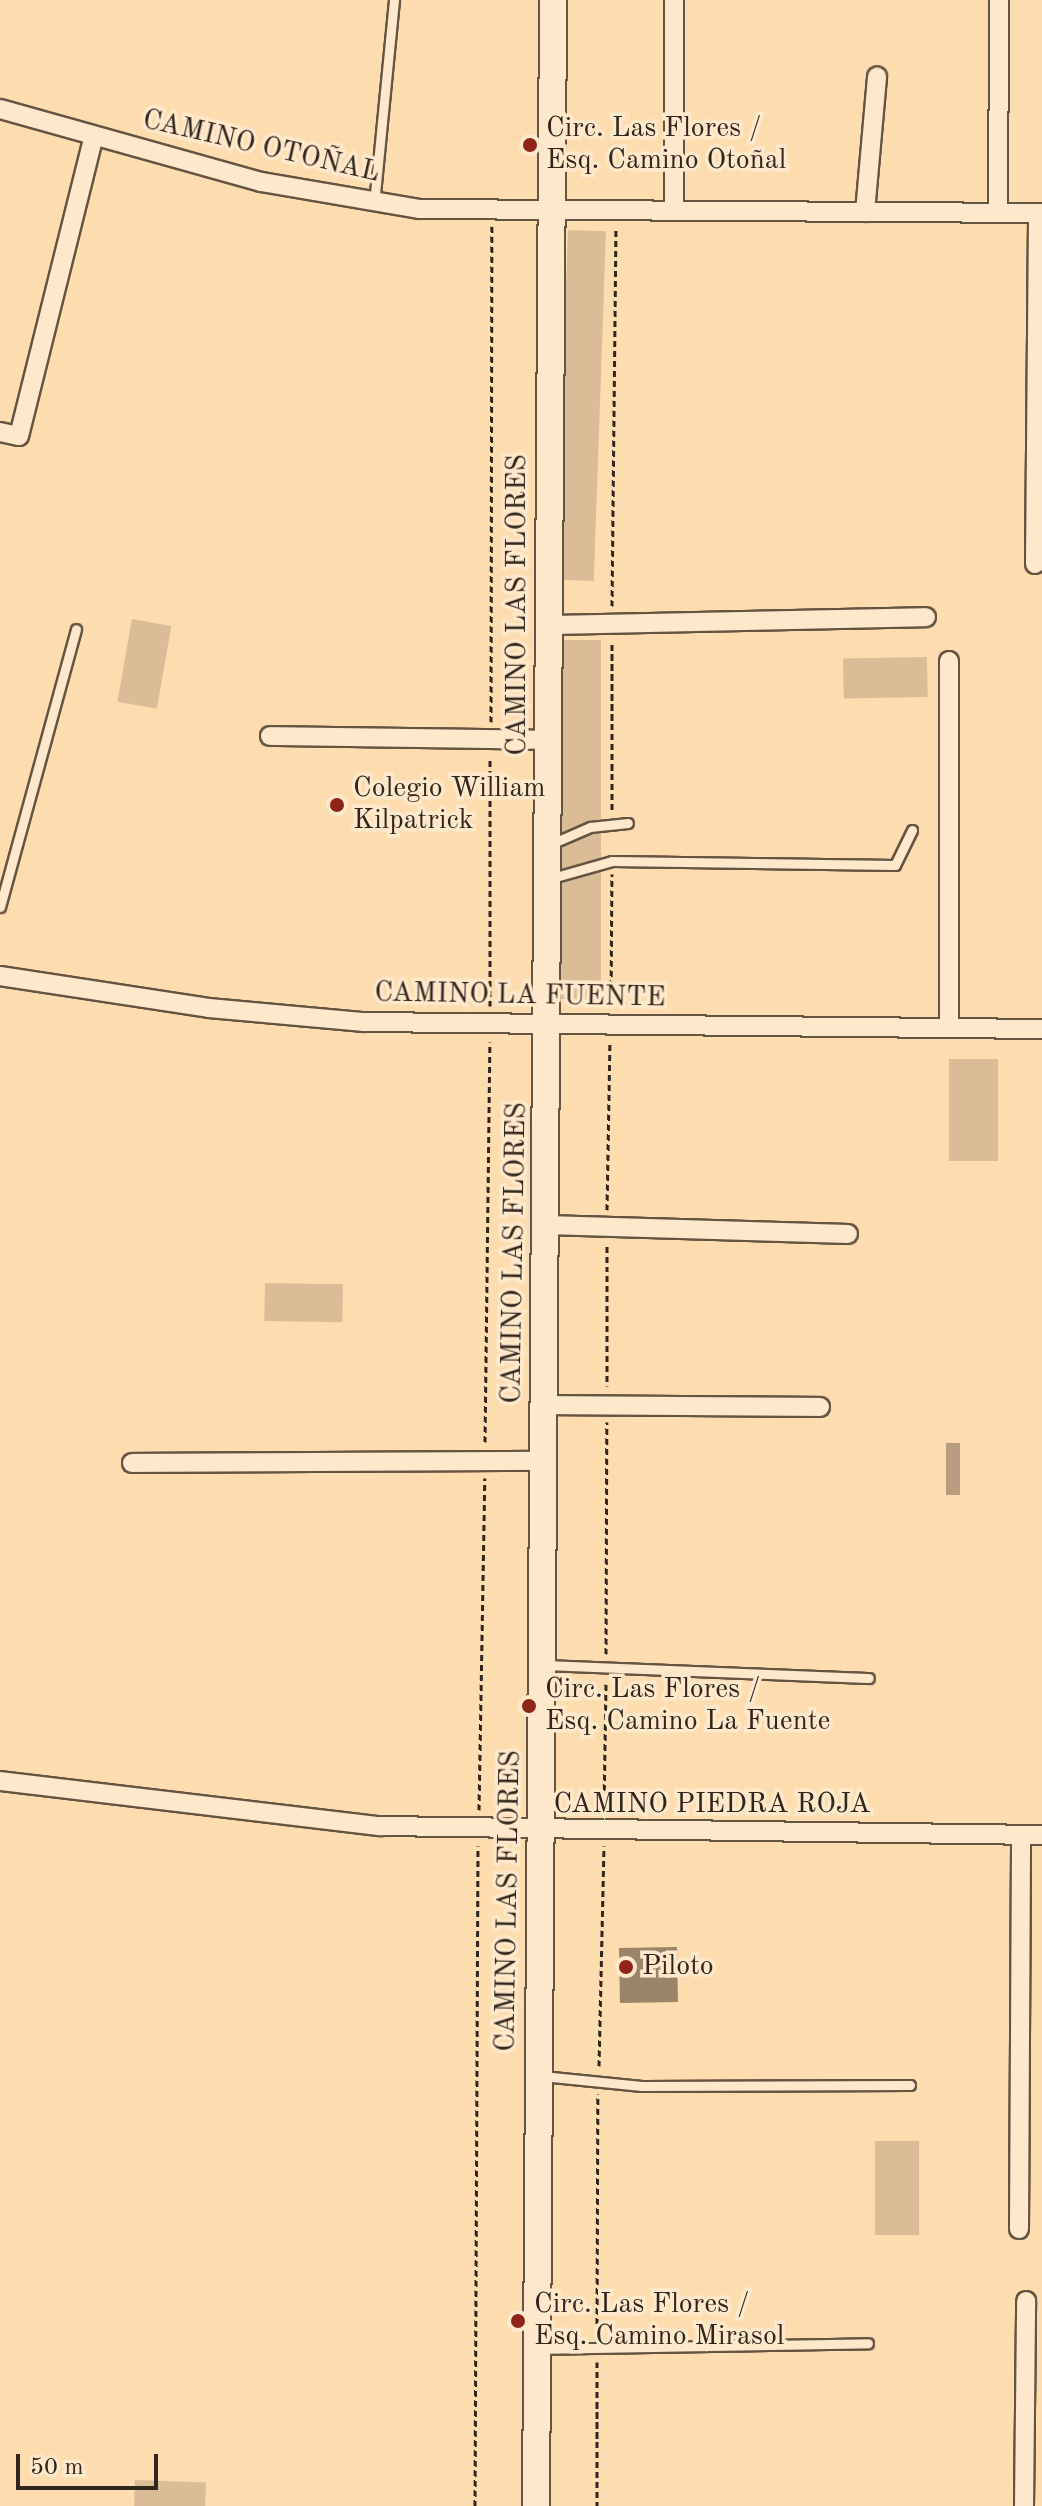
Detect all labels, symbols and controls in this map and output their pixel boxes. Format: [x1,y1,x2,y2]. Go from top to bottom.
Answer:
street label: CAMINO OTOÑAL [139,103,383,191]
place label: Circ. Las Flores / Esq. Camino Otoñal [546,112,786,178]
marker: Circ. Las Flores / Esq. Camino Otoñal [521,136,539,154]
street label: CAMINO LAS FLORES [501,454,535,756]
place label: Colegio William Kilpatrick [353,772,545,838]
marker: Colegio William Kilpatrick [328,796,346,814]
street label: CAMINO LA FUENTE [374,977,666,1015]
street label: CAMINO LAS FLORES [496,1102,534,1404]
place label: Circ. Las Flores / Esq. Camino La Fuente [545,1673,830,1739]
marker: Circ. Las Flores / Esq. Camino La Fuente [520,1697,538,1715]
street label: CAMINO LAS FLORES [490,1750,528,2052]
street label: CAMINO PIEDRA ROJA [553,1788,871,1822]
place label: Piloto [642,1950,714,1984]
marker: Piloto [617,1958,635,1976]
place label: Circ. Las Flores / Esq. Camino Mirasol [534,2288,784,2354]
marker: Circ. Las Flores / Esq. Camino Mirasol [509,2312,527,2330]
scale bar [20,2438,162,2488]
text: 50 m [30,2456,84,2480]

